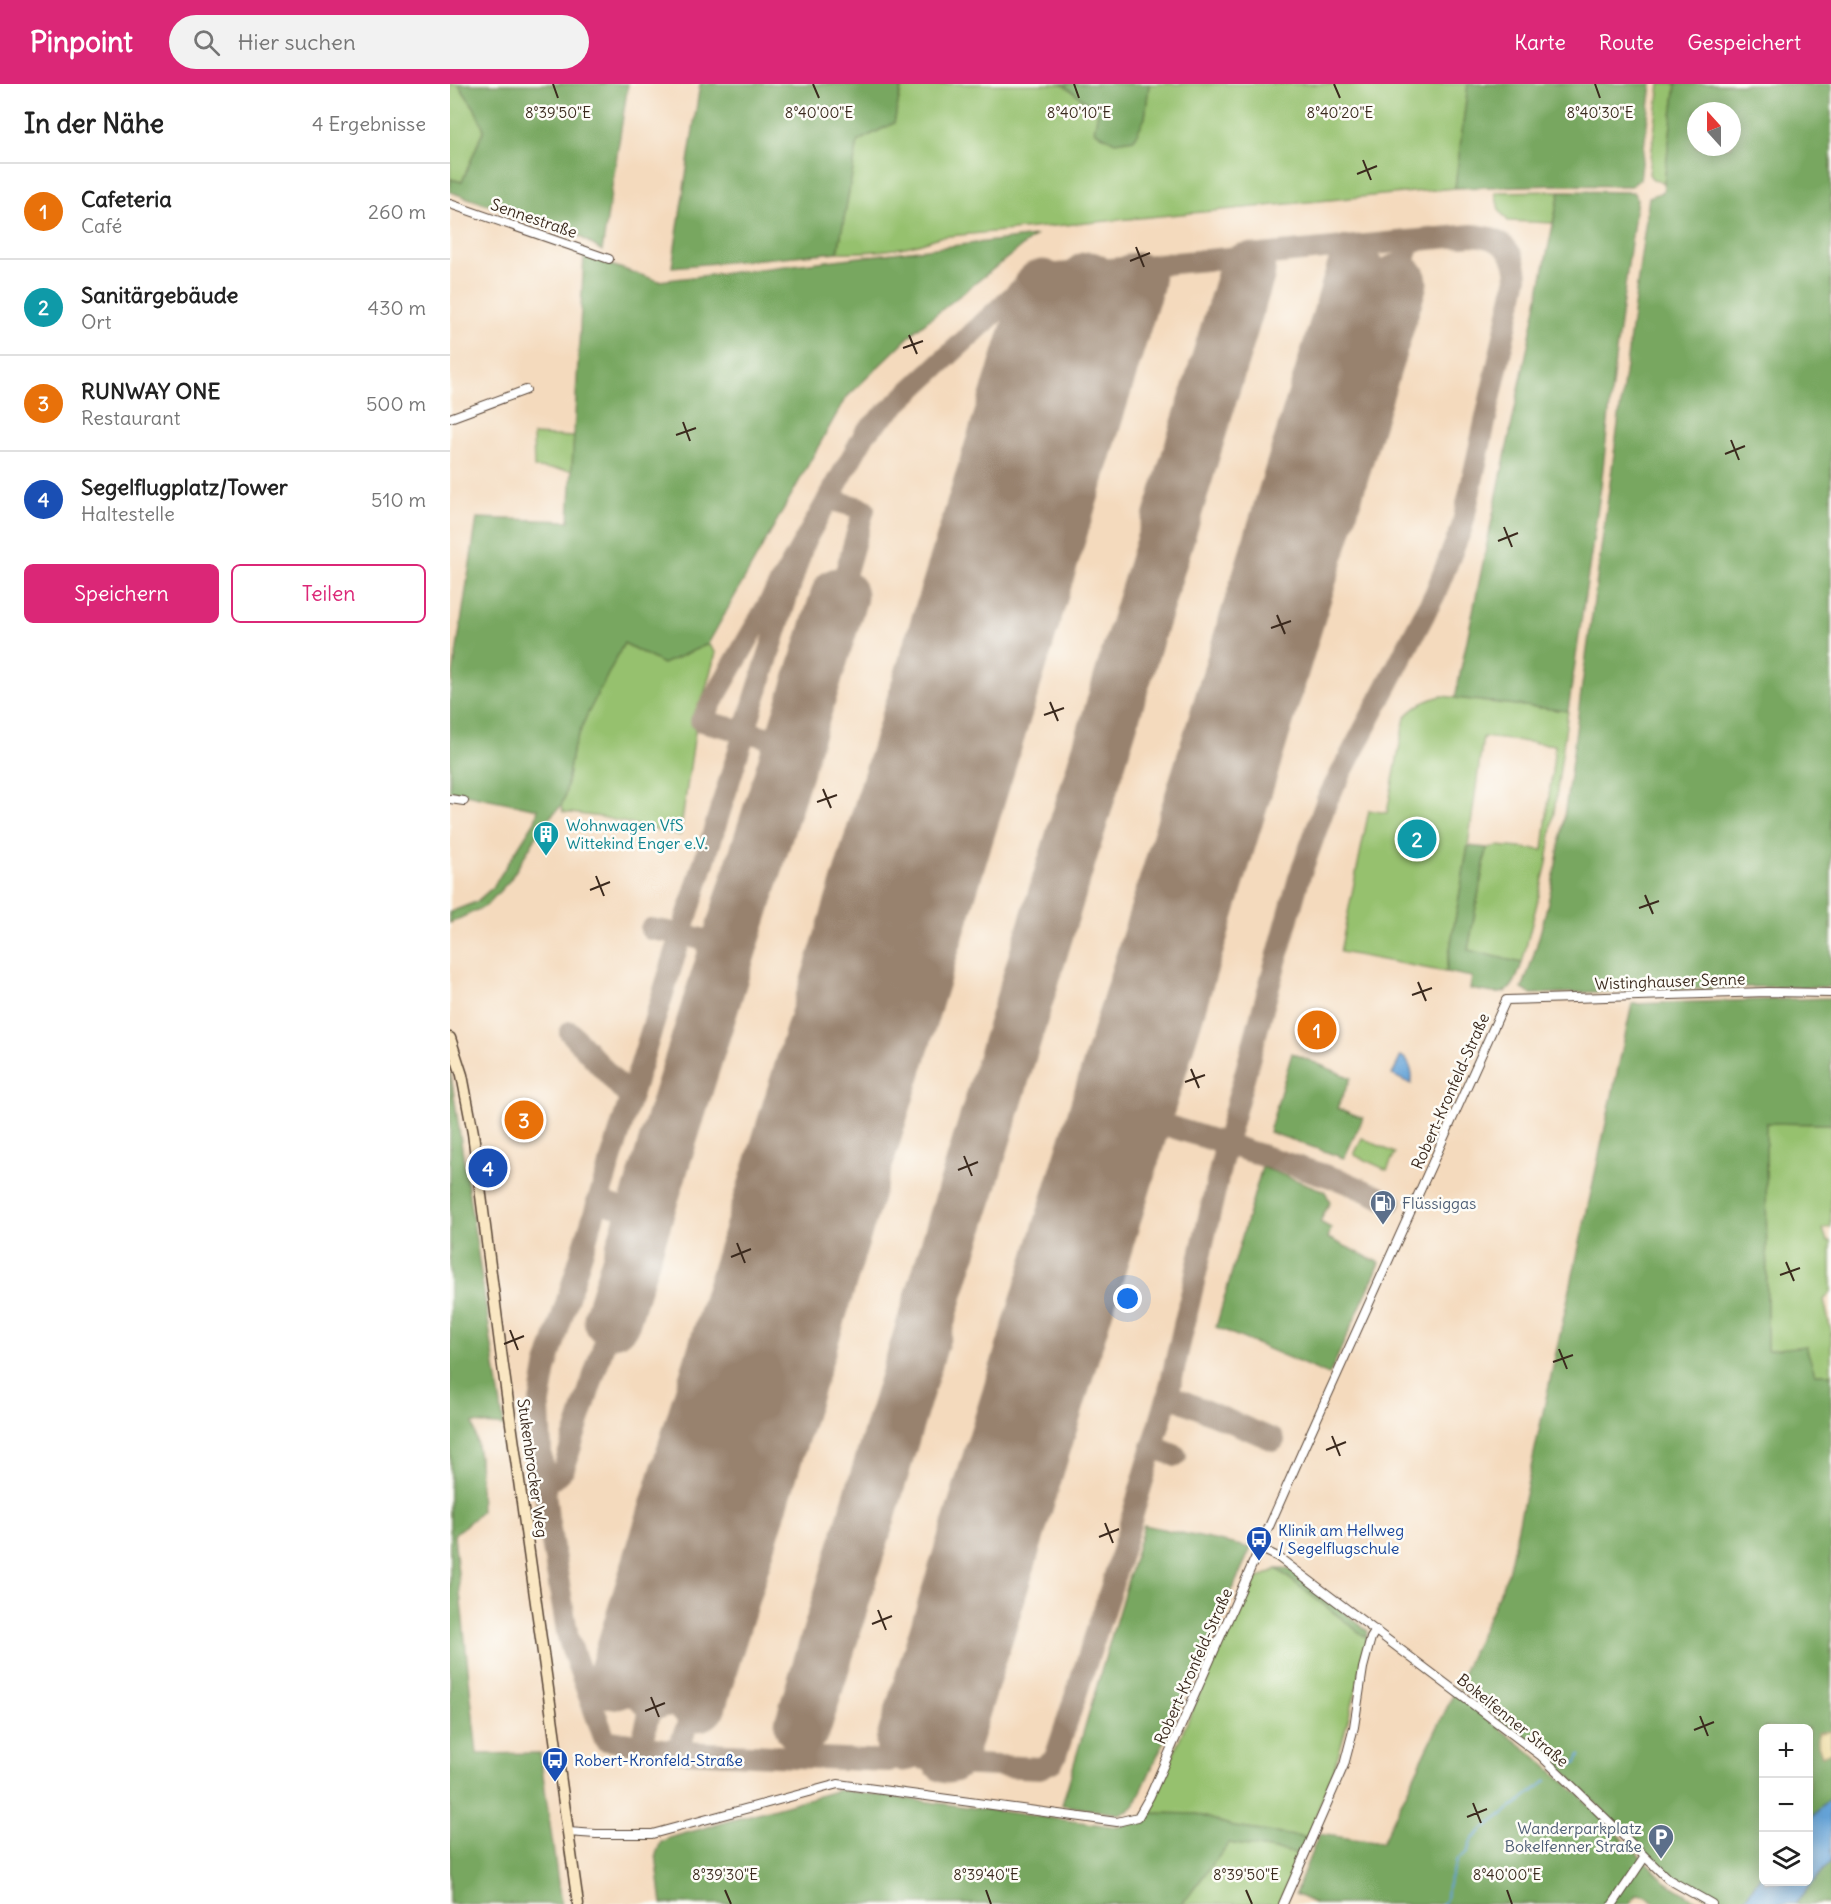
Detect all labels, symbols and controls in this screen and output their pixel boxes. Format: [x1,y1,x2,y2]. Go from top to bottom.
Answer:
search box [169,15,589,69]
text: Pinpoint [30,24,133,60]
icon: search [190,26,223,59]
text: Hier suchen [238,28,356,56]
text: Karte [1514,29,1566,56]
text: Route [1599,29,1654,56]
text: Gespeichert [1687,29,1801,56]
north arrow [1687,102,1741,156]
text: 8°39'50"E [525,103,591,122]
text: 8°40'00"E [785,103,853,122]
text: 8°40'10"E [1047,103,1111,122]
text: 8°40'20"E [1307,103,1374,122]
text: 8°40'30"E [1566,103,1634,122]
text: In der Nähe [24,107,164,140]
text: 4 Ergebnisse [312,111,426,136]
text: Cafeteria [81,185,172,213]
street label: Sennestraße [488,194,580,242]
text: 1 [40,199,47,224]
text: 260 m [368,199,426,224]
text: Café [81,213,122,238]
text: Sanitärgebäude [81,281,238,309]
text: 2 [38,295,49,320]
text: 430 m [368,295,426,320]
text: Ort [81,309,111,334]
text: RUNWAY ONE [81,377,220,405]
text: 3 [38,391,49,416]
text: 500 m [366,391,426,416]
text: Restaurant [81,405,180,430]
text: Segelflugplatz/Tower [81,473,288,501]
text: 4 [38,487,49,512]
text: 510 m [371,487,426,512]
text: Haltestelle [81,501,175,526]
button: Speichern [24,564,219,623]
button: Teilen [231,564,426,623]
place label: Wohnwagen VfS Wittekind Enger e.V. [566,815,708,853]
pin: 2 [1398,816,1436,861]
building icon: Wohnwagen VfS Wittekind Enger e.V. [531,819,561,857]
street label: Wistinghauser Senne [1594,968,1746,994]
pin: 1 [1298,1008,1336,1052]
street label: Robert-Kronfeld-Straße [1407,1010,1493,1172]
pin: 3 [504,1098,544,1142]
pin: 4 [468,1146,507,1190]
fuel station icon: Flüssiggas [1368,1188,1398,1226]
place label: Flüssiggas [1402,1193,1476,1213]
your location [1113,1284,1142,1313]
street label: Stukenbrocker Weg [513,1397,553,1539]
place label: Klinik am Hellweg / Segelflugschule [1278,1520,1404,1558]
bus stop icon: Klinik am Hellweg / Segelflugschule [1244,1524,1274,1562]
street label: Robert-Kronfeld-Straße [1150,1585,1236,1747]
street label: Bokelfenner Straße [1453,1669,1573,1771]
map controls [1759,1724,1813,1886]
button: + [1759,1724,1813,1778]
bus stop icon: Robert-Kronfeld-Straße [540,1745,570,1783]
place label: Robert-Kronfeld-Straße [574,1750,743,1770]
button: − [1759,1778,1813,1832]
place label: Wanderparkplatz Bokelfenner Straße [1505,1818,1642,1856]
parking icon: Wanderparkplatz Bokelfenner Straße [1646,1822,1676,1860]
button: layers [1759,1832,1813,1886]
text: 8°39'30"E [692,1865,758,1884]
text: 8°39'40"E [953,1865,1019,1884]
text: 8°39'50"E [1213,1865,1279,1884]
text: 8°40'00"E [1473,1865,1541,1884]

